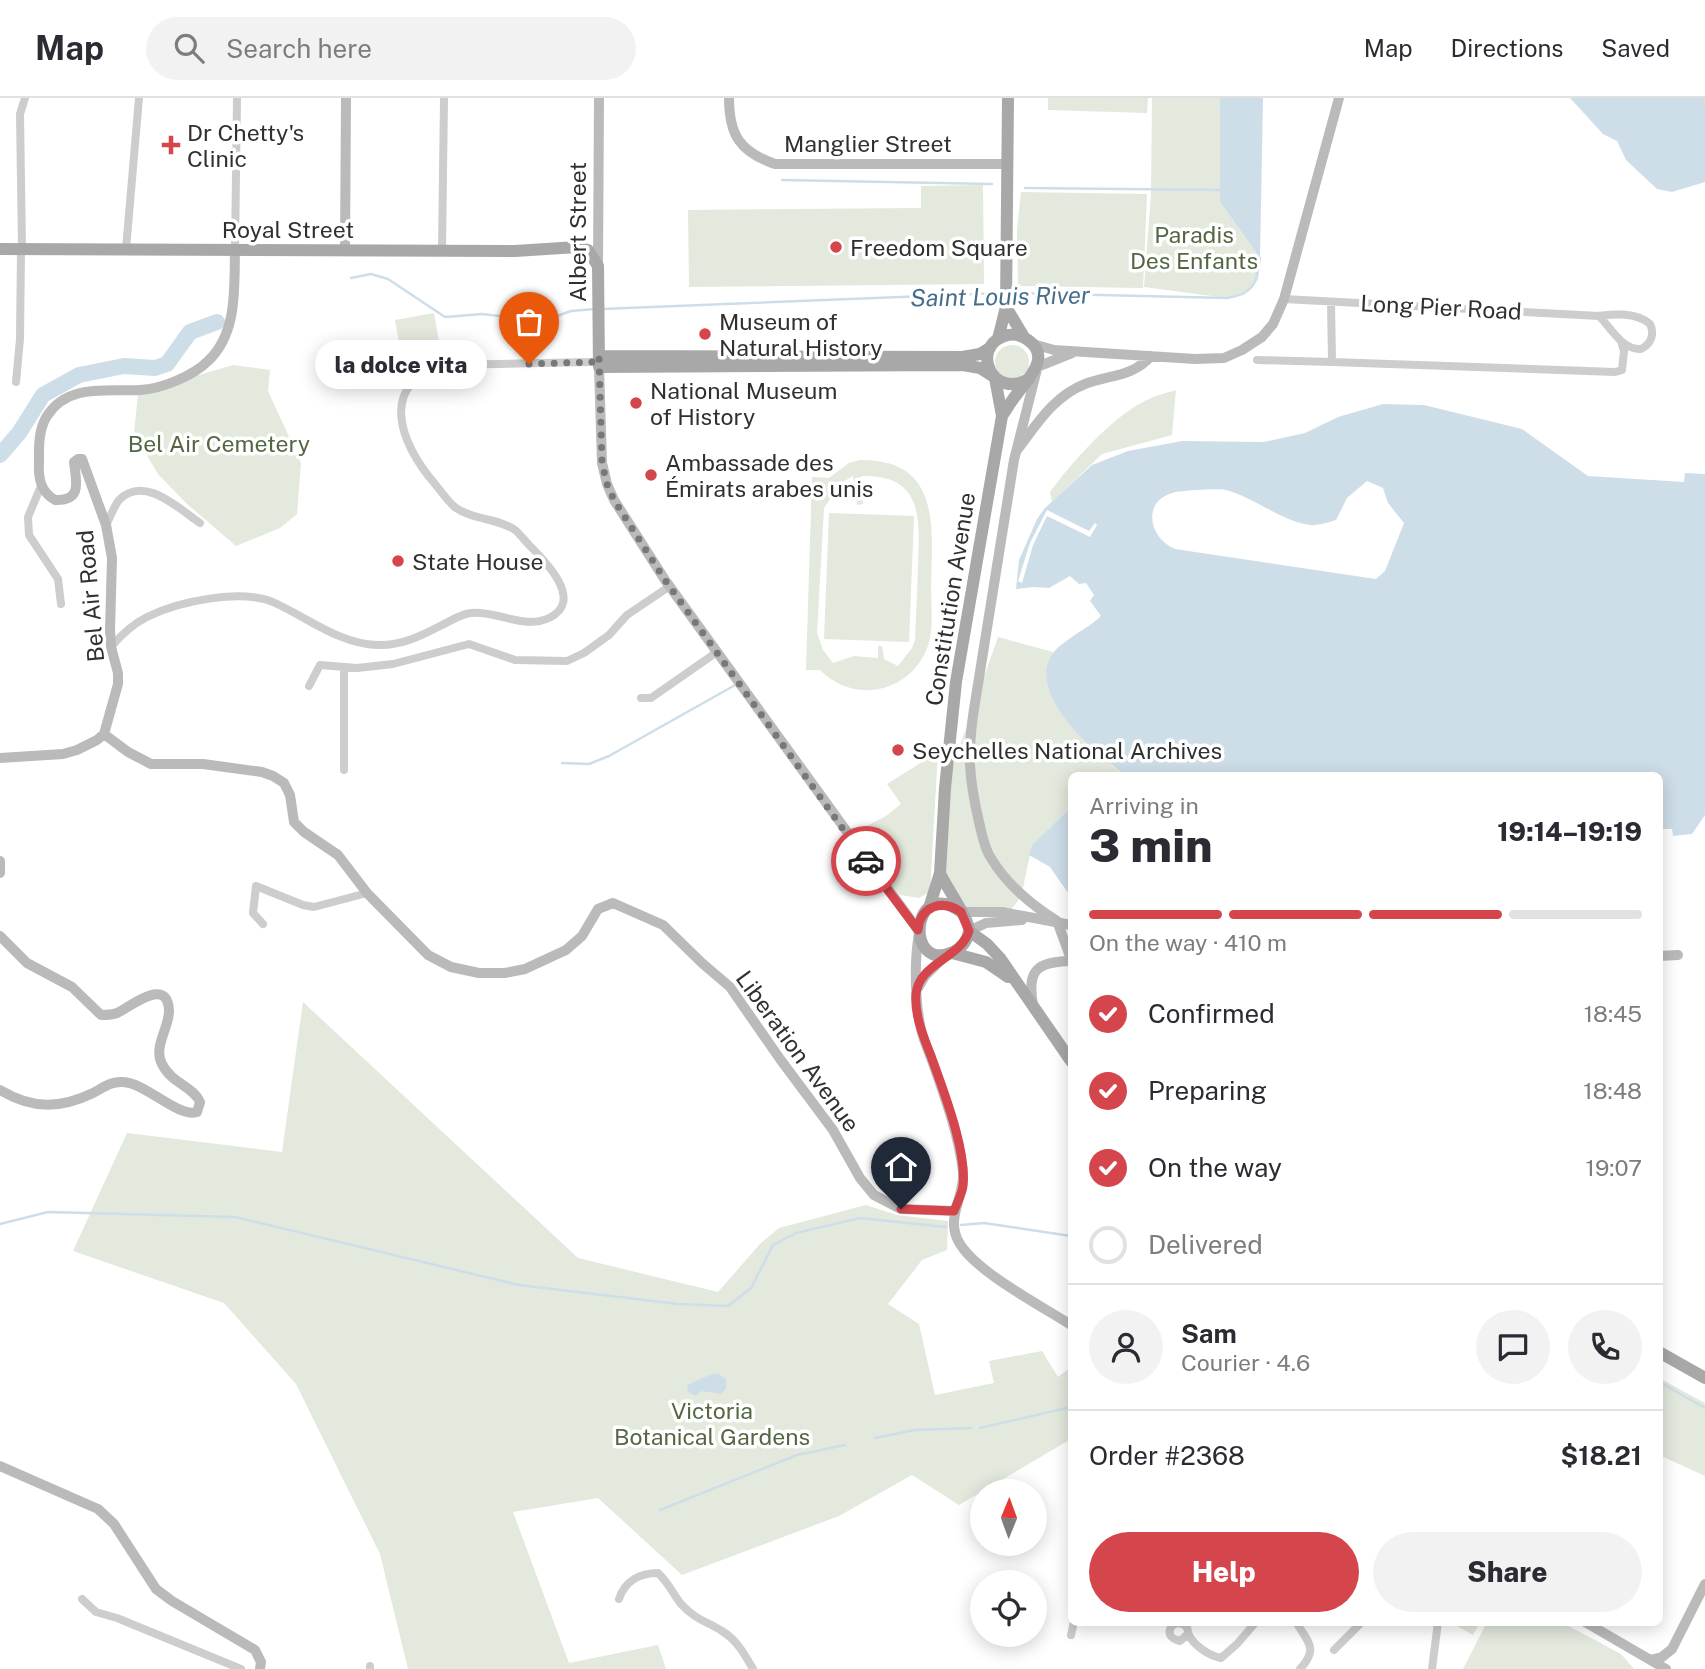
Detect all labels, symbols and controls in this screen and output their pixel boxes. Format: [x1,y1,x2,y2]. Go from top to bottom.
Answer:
search box [146,17,636,80]
text: Map [35,29,104,67]
icon: search [170,29,208,67]
text: Search here [226,33,372,64]
text: Map [1364,34,1413,62]
text: Directions [1451,34,1563,62]
text: Saved [1601,34,1670,62]
place label: Dr Chetty's Clinic [187,119,304,172]
street label: Manglier Street [784,130,952,157]
marker: Dr Chetty's Clinic [161,135,181,155]
street label: Albert Street [564,162,591,302]
street label: Royal Street [222,216,354,243]
park label: Paradis Des Enfants [1130,221,1258,274]
place label: Freedom Square [850,234,1028,261]
marker: Freedom Square [828,239,844,255]
water label: Saint Louis River [910,280,1091,312]
street label: Long Pier Road [1360,289,1522,325]
pin [499,292,559,364]
icon: bag [510,303,548,341]
place label: Museum of Natural History [719,308,883,361]
marker: Museum of Natural History [697,326,713,342]
callout: la dolce vita [316,340,487,388]
text: la dolce vita [335,351,467,378]
place label: National Museum of History [650,377,837,430]
marker: National Museum of History [628,395,644,411]
park label: Bel Air Cemetery [128,430,310,457]
place label: Ambassade des Émirats arabes unis [665,449,874,502]
marker: Ambassade des Émirats arabes unis [643,467,659,483]
street label: Constitution Avenue [920,490,980,708]
street label: Bel Air Road [71,529,109,663]
place label: State House [412,548,544,575]
marker: State House [390,553,406,569]
place label: Seychelles National Archives [912,737,1222,764]
marker: Seychelles National Archives [890,742,906,758]
text: Arriving in [1089,792,1199,819]
text: 19:14–19:19 [1497,816,1642,847]
text: 3 min [1089,818,1213,872]
courier [831,826,901,896]
icon: car [847,842,885,880]
text: On the way · 410 m [1089,929,1287,956]
street label: Liberation Avenue [731,965,865,1137]
icon: check [1089,995,1127,1033]
text: Confirmed [1148,998,1275,1029]
text: 18:45 [1584,1000,1642,1027]
icon: check [1089,1072,1127,1110]
text: Preparing [1148,1075,1267,1106]
text: 18:48 [1583,1077,1642,1104]
pin [871,1137,931,1209]
icon: home [882,1148,920,1186]
icon: check [1089,1149,1127,1187]
text: On the way [1148,1152,1282,1183]
text: 19:07 [1586,1154,1642,1181]
text: Delivered [1148,1229,1263,1260]
button: person [1089,1310,1163,1384]
button: chat [1476,1310,1550,1384]
button: phone [1568,1310,1642,1384]
text: Sam [1181,1318,1237,1349]
text: Courier · 4.6 [1181,1349,1310,1376]
park label: Victoria Botanical Gardens [614,1397,810,1450]
text: Order #2368 [1089,1440,1245,1471]
text: $18.21 [1561,1440,1642,1471]
north arrow [970,1479,1046,1556]
map controls [970,1479,1047,1647]
button: Help [1089,1532,1359,1612]
button: Share [1373,1532,1642,1612]
button: locate [970,1570,1047,1647]

